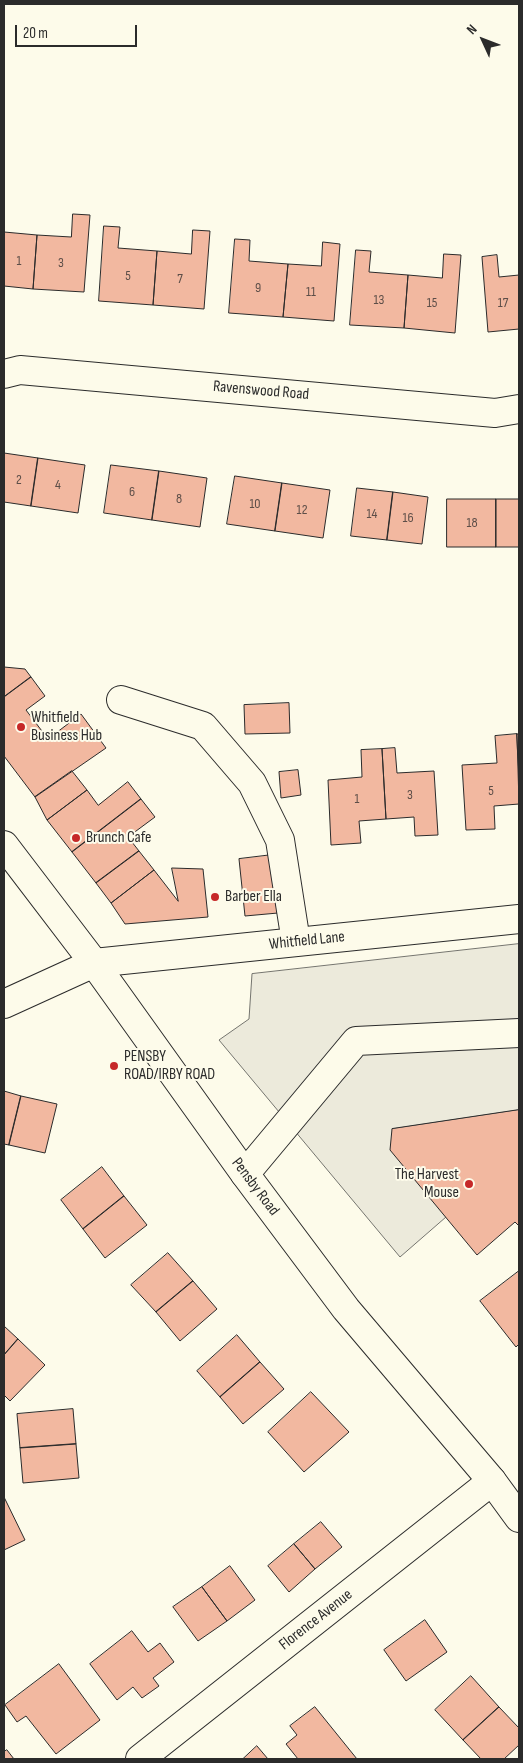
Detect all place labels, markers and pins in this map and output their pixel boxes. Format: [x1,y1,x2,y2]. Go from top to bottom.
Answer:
place label: Whitfield Business Hub [31,708,102,746]
marker: Whitfield Business Hub [15,721,27,733]
place label: Brunch Cafe [86,828,151,848]
marker: Brunch Cafe [70,832,82,844]
place label: Barber Ella [225,887,282,907]
marker: Barber Ella [209,891,221,903]
place label: PENSBY ROAD/IRBY ROAD [124,1047,215,1085]
marker: PENSBY ROAD/IRBY ROAD [108,1060,120,1072]
place label: The Harvest Mouse [395,1165,459,1203]
marker: The Harvest Mouse [463,1178,475,1190]

